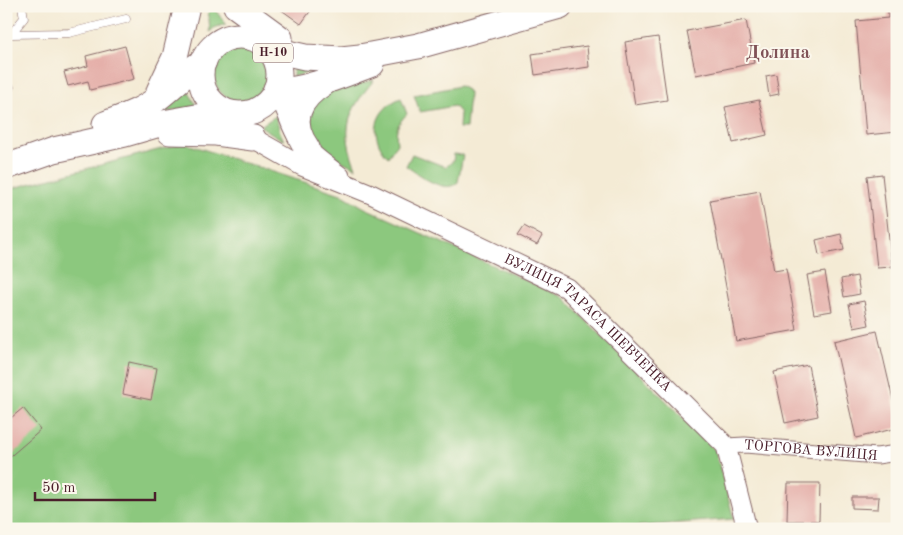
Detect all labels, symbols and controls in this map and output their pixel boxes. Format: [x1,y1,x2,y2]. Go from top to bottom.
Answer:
road number: Н-10 [253,44,293,62]
district label: Долина [746,44,810,63]
street label: ВУЛИЦЯ ТАРАСА ШЕВЧЕНКА [502,252,674,395]
street label: ТОРГОВА ВУЛИЦЯ [743,438,878,463]
scale bar [35,470,155,502]
text: 50 m [42,481,76,496]

